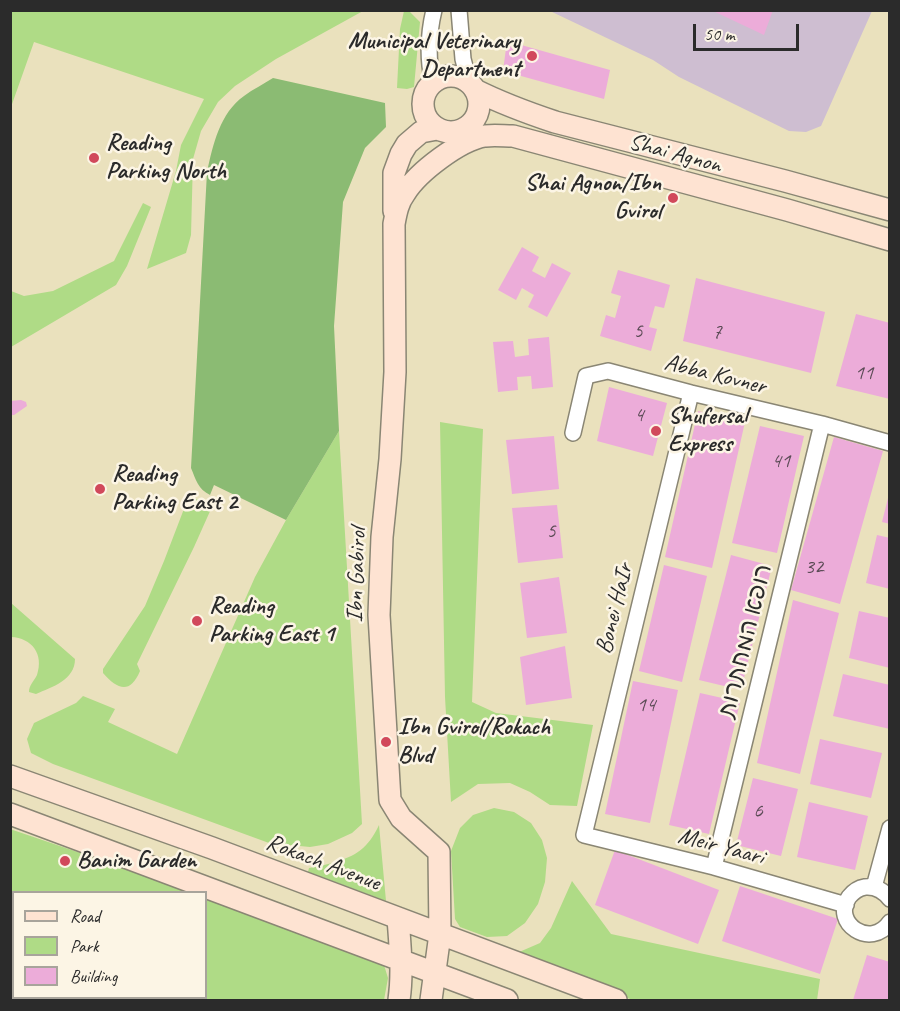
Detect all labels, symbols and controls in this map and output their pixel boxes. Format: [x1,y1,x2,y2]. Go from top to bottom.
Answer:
scale bar [696,12,802,50]
text: 50 m [704,23,735,45]
place label: Municipal Veterinary Department [348,28,520,84]
marker: Municipal Veterinary Department [525,49,539,63]
street label: Shai Agnon [626,128,724,180]
place label: Reading Parking North [106,130,226,186]
marker: Reading Parking North [87,151,101,165]
place label: Shai Agnon/Ibn Gvirol [525,170,661,226]
marker: Shai Agnon/Ibn Gvirol [666,191,680,205]
house number: 5 [633,318,643,344]
house number: 7 [712,319,722,345]
street label: Abba Kovner [661,348,769,402]
house number: 11 [855,360,873,386]
house number: 4 [634,402,644,428]
place label: Shufersal Express [668,403,747,459]
marker: Shufersal Express [649,424,663,438]
house number: 41 [772,448,790,474]
place label: Reading Parking East 2 [112,461,237,517]
marker: Reading Parking East 2 [93,482,107,496]
house number: 5 [546,518,556,544]
street label: Ibn Gabirol [341,527,373,623]
house number: 32 [805,554,823,580]
street label: Bonei HaIr [590,561,640,657]
street label: רופא המחתרות [713,561,779,721]
place label: Reading Parking East 1 [209,593,334,649]
marker: Reading Parking East 1 [190,614,204,628]
house number: 14 [637,692,655,718]
place label: Ibn Gvirol/Rokach Blvd [398,714,550,770]
marker: Ibn Gvirol/Rokach Blvd [379,735,393,749]
house number: 6 [753,798,763,824]
street label: Meir Yaari [675,822,767,872]
street label: Rokach Avenue [262,828,384,898]
place label: Banim Garden [77,847,196,875]
marker: Banim Garden [58,854,72,868]
legend [12,891,207,999]
text: Road [70,905,100,927]
text: Park [70,935,99,957]
text: Building [70,965,117,987]

